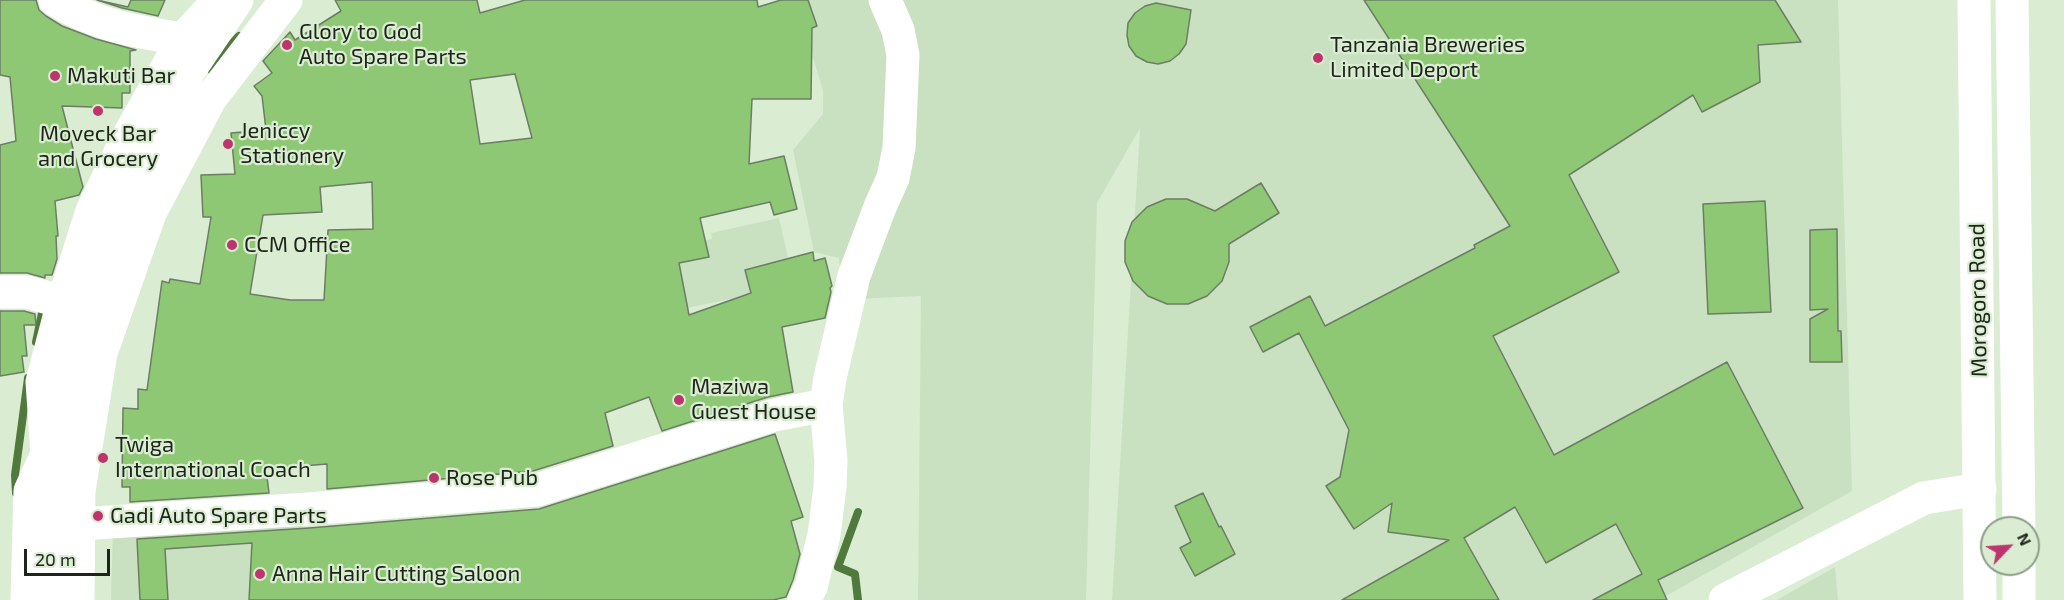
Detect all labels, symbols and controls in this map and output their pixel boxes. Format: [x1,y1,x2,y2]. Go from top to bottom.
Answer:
place label: Glory to God Auto Spare Parts [299,19,467,70]
place label: Tanzania Breweries Limited Deport [1330,32,1525,84]
marker: Glory to God Auto Spare Parts [280,38,294,52]
marker: Tanzania Breweries Limited Deport [1311,51,1325,65]
place label: Makuti Bar [67,63,175,89]
marker: Makuti Bar [48,69,62,83]
marker: Moveck Bar and Grocery [91,104,105,118]
place label: Jeniccy Stationery [240,118,344,170]
place label: Moveck Bar and Grocery [38,121,158,172]
marker: Jeniccy Stationery [221,137,235,151]
street label: Morogoro Road [1963,223,1993,377]
place label: CCM Office [244,232,351,258]
marker: CCM Office [225,238,239,252]
place label: Maziwa Guest House [691,374,816,426]
marker: Maziwa Guest House [672,393,686,407]
place label: Twiga International Coach [115,432,311,484]
marker: Twiga International Coach [96,451,110,465]
place label: Rose Pub [446,465,538,491]
marker: Rose Pub [427,471,441,485]
place label: Gadi Auto Spare Parts [110,503,327,529]
marker: Gadi Auto Spare Parts [91,509,105,523]
north arrow [1980,516,2040,576]
text: N [2014,530,2036,548]
scale bar [27,537,112,575]
text: 20 m [35,548,76,570]
place label: Anna Hair Cutting Saloon [272,561,520,587]
marker: Anna Hair Cutting Saloon [253,567,267,581]

